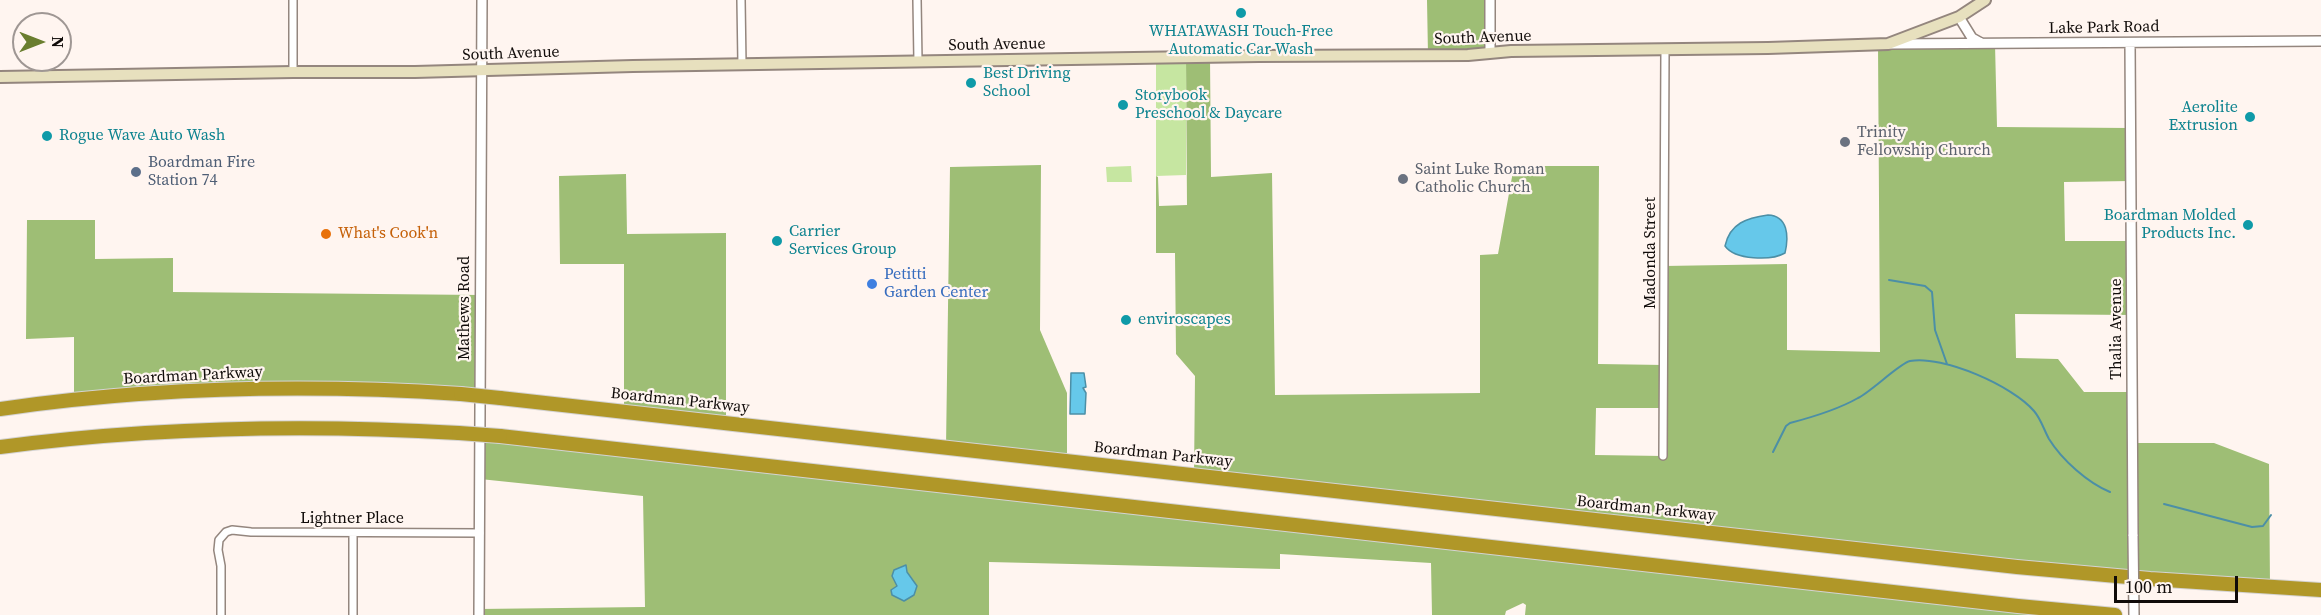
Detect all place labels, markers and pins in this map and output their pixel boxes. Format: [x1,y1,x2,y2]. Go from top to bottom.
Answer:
marker: WHATAWASH Touch-Free Automatic Car Wash [1234,6,1248,20]
place label: WHATAWASH Touch-Free Automatic Car Wash [1149,22,1333,60]
place label: Best Driving School [983,64,1071,102]
marker: Best Driving School [964,76,978,90]
place label: Storybook Preschool & Daycare [1135,86,1282,124]
marker: Storybook Preschool & Daycare [1116,98,1130,112]
place label: Aerolite Extrusion [2168,98,2238,136]
marker: Aerolite Extrusion [2243,110,2257,124]
place label: Trinity Fellowship Church [1857,123,1991,161]
place label: Rogue Wave Auto Wash [59,126,225,146]
marker: Rogue Wave Auto Wash [40,129,54,143]
marker: Trinity Fellowship Church [1838,135,1852,149]
place label: Boardman Fire Station 74 [148,153,255,191]
place label: Saint Luke Roman Catholic Church [1415,160,1545,198]
marker: Boardman Fire Station 74 [129,165,143,179]
marker: Saint Luke Roman Catholic Church [1396,172,1410,186]
place label: Boardman Molded Products Inc. [2104,206,2236,244]
marker: Boardman Molded Products Inc. [2241,218,2255,232]
place label: Carrier Services Group [789,222,896,260]
place label: What's Cook'n [338,224,438,244]
marker: What's Cook'n [319,227,333,241]
marker: Carrier Services Group [770,234,784,248]
place label: Petitti Garden Center [884,265,988,303]
marker: Petitti Garden Center [865,277,879,291]
place label: enviroscapes [1138,310,1231,330]
marker: enviroscapes [1119,313,1133,327]

